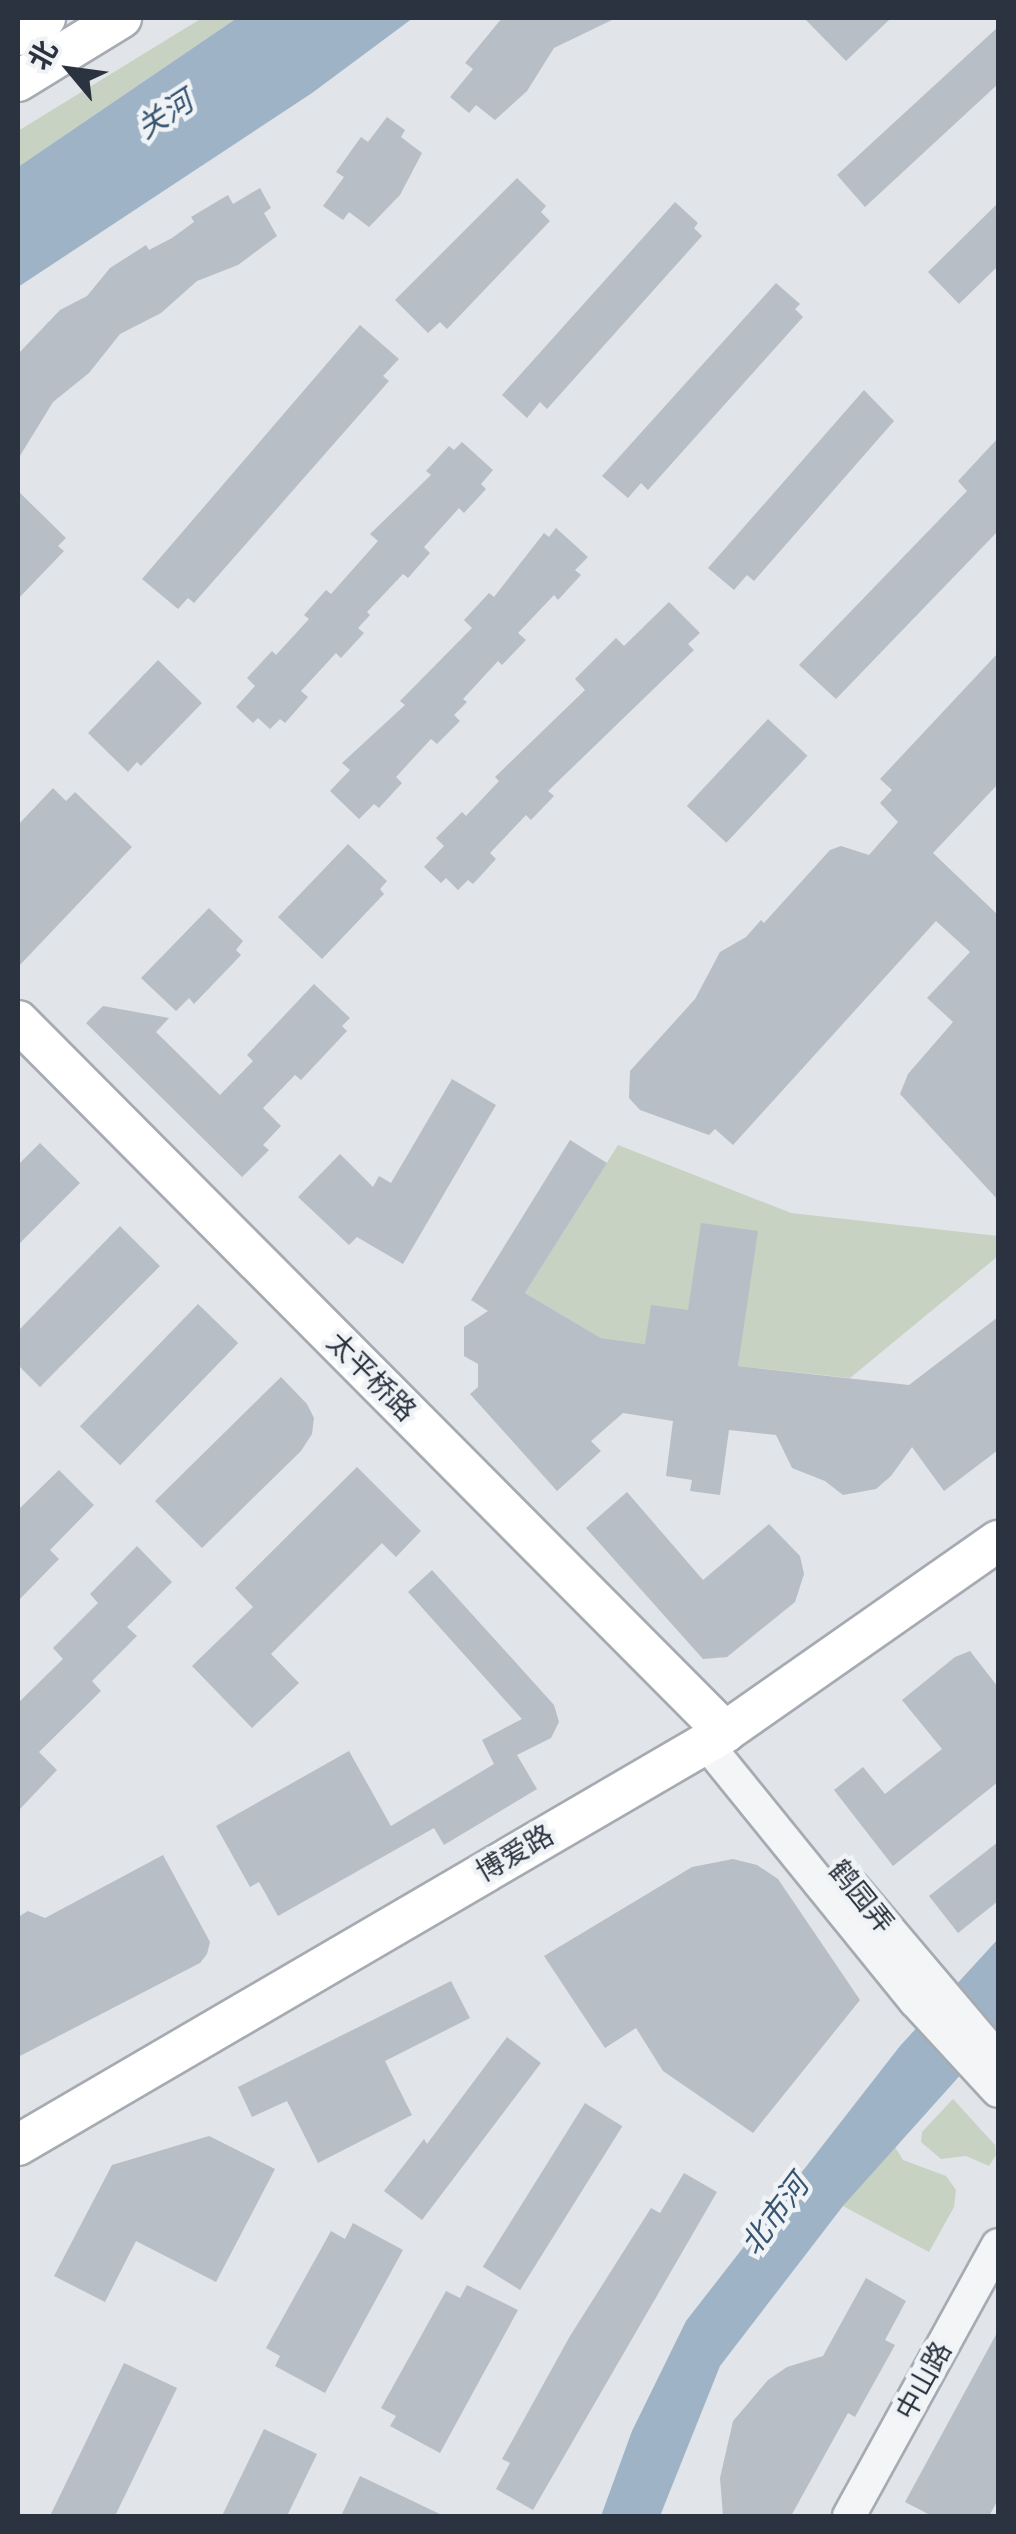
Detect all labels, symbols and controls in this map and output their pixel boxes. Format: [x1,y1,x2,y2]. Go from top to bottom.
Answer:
north arrow [20,20,120,120]
text: 北 [22,35,65,75]
water label: 关河 [130,84,200,146]
street label: 太平桥路 [320,1326,422,1428]
street label: 博爱路 [470,1818,560,1890]
street label: 鹤园弄 [822,1854,900,1940]
water label: 北市河 [734,2168,816,2262]
street label: 中山路 [889,2336,959,2426]

